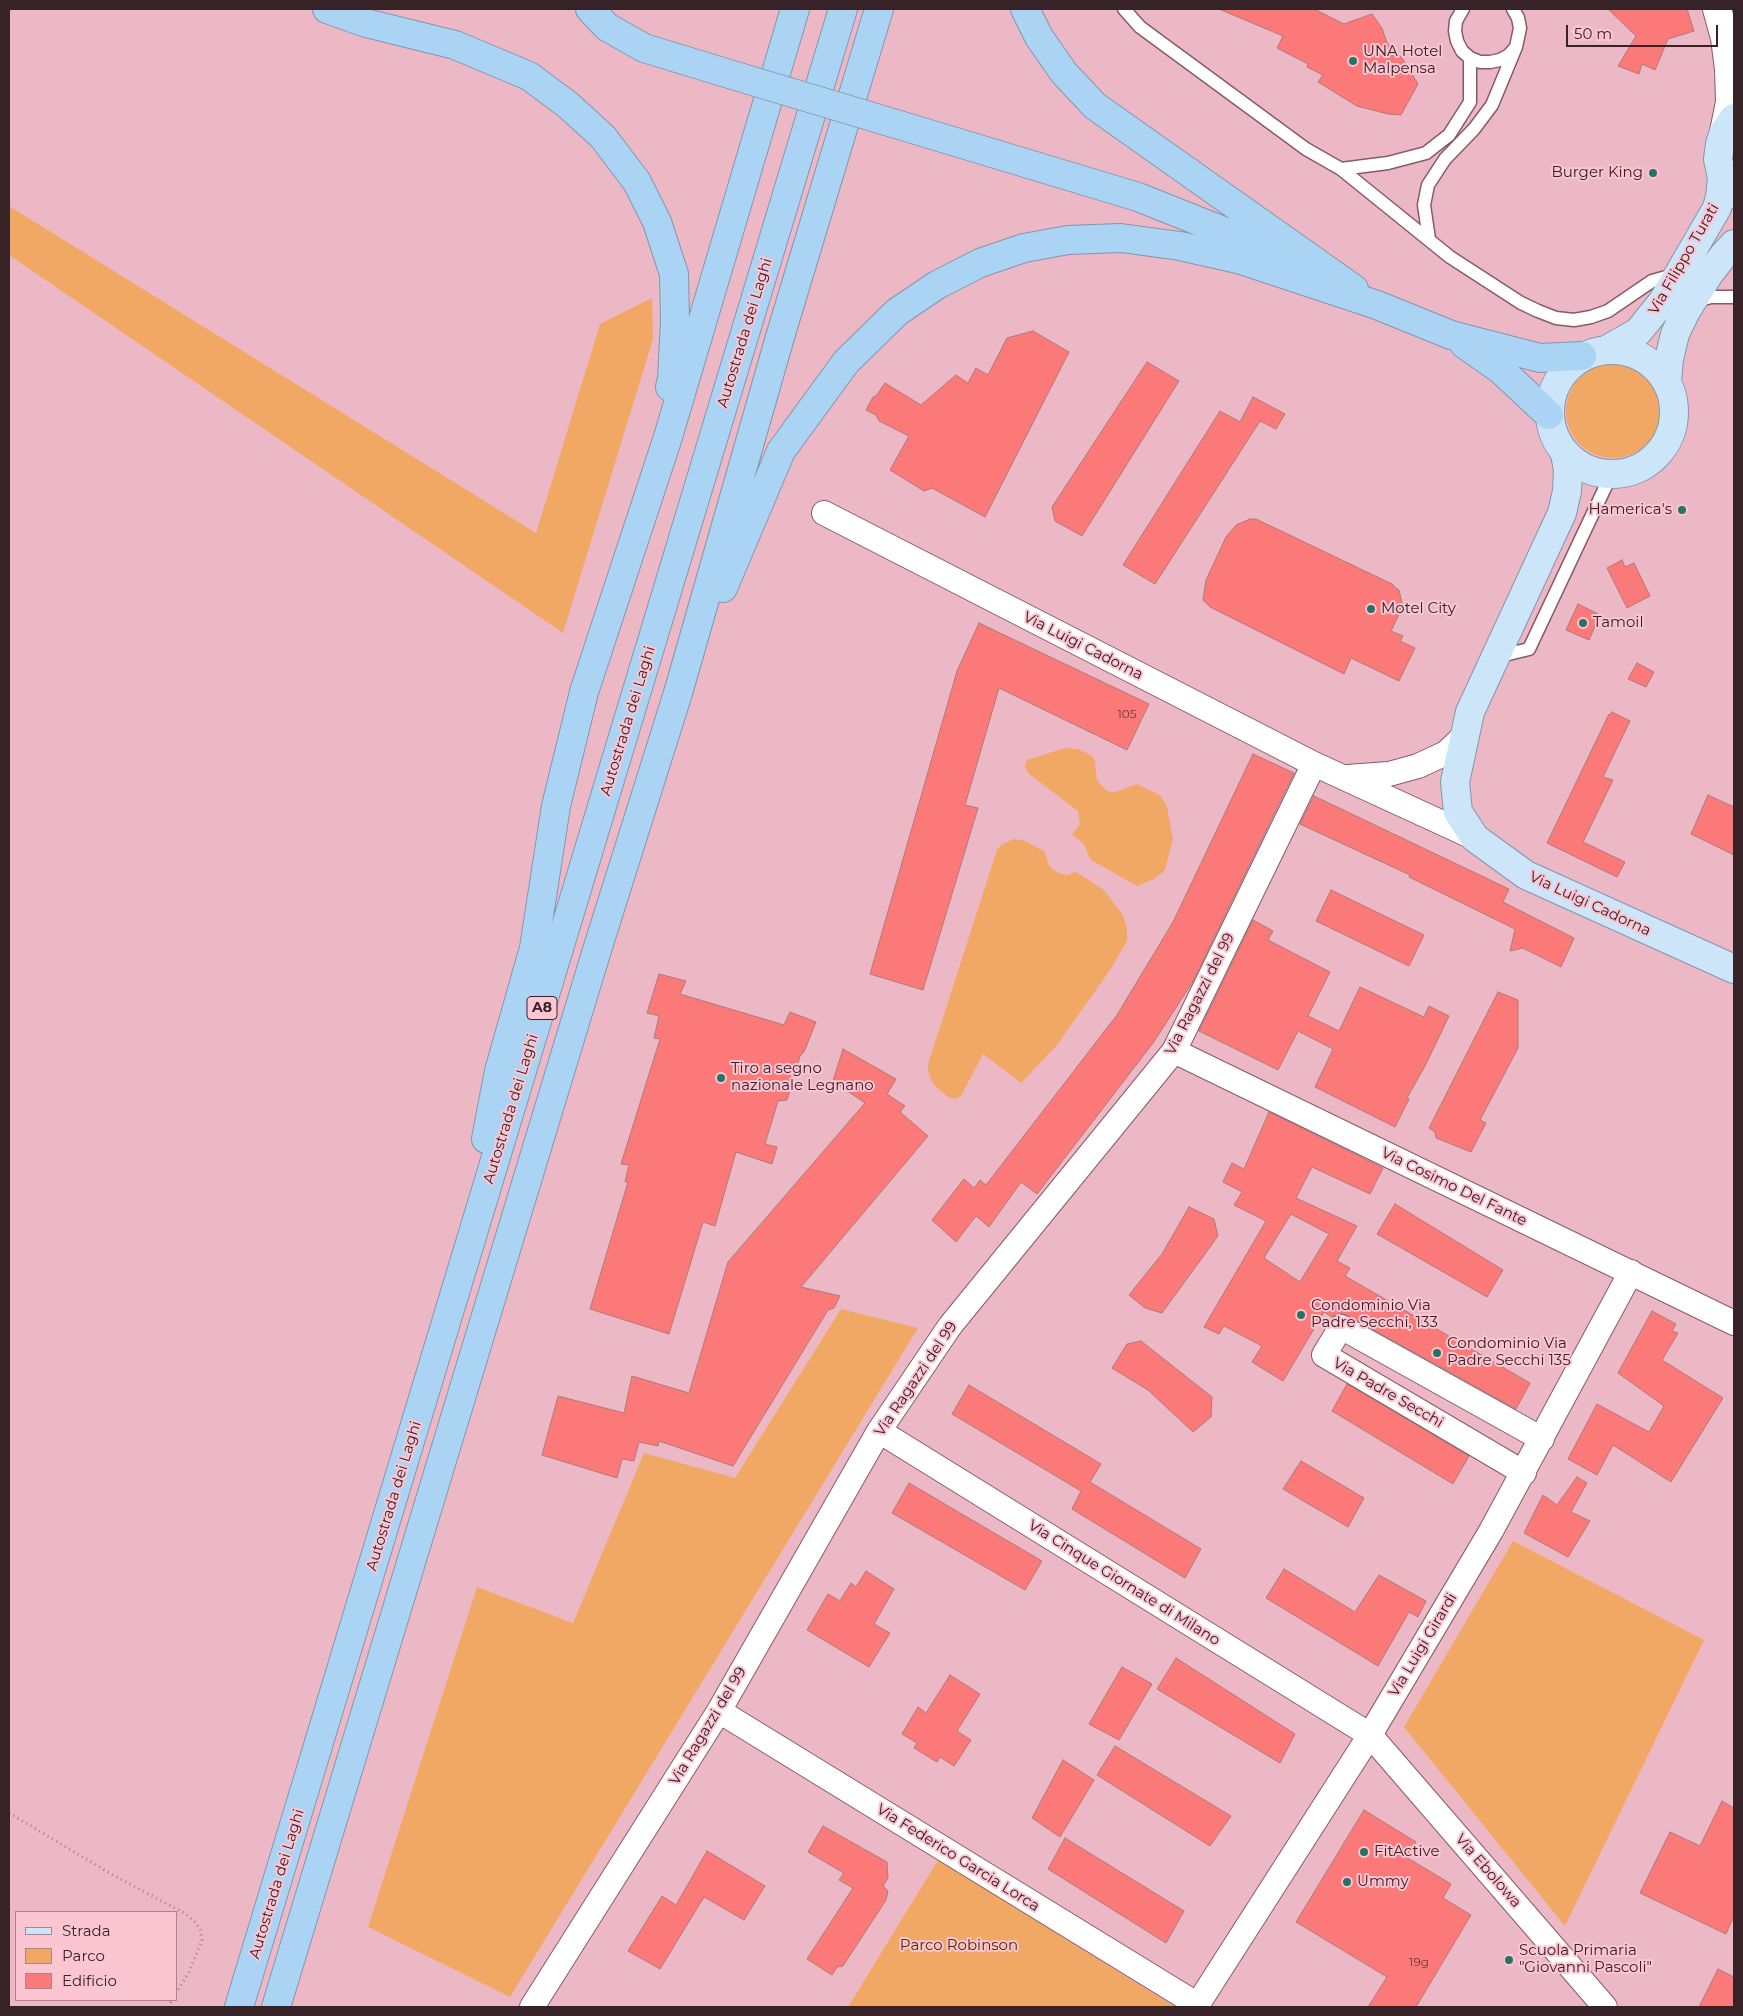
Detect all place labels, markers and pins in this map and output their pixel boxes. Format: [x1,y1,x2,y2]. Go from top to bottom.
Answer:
place label: UNA Hotel Malpensa [1363,43,1442,78]
marker: UNA Hotel Malpensa [1347,55,1359,67]
place label: Burger King [1551,164,1643,182]
marker: Burger King [1647,167,1659,179]
place label: Hamerica's [1588,501,1672,519]
marker: Hamerica's [1676,504,1688,516]
place label: Motel City [1381,600,1456,618]
marker: Motel City [1365,603,1377,615]
place label: Tamoil [1593,614,1643,632]
marker: Tamoil [1577,617,1589,629]
place label: Tiro a segno nazionale Legnano [731,1060,874,1095]
marker: Tiro a segno nazionale Legnano [715,1072,727,1084]
place label: Condominio Via Padre Secchi, 133 [1311,1297,1438,1332]
marker: Condominio Via Padre Secchi, 133 [1295,1309,1307,1321]
place label: Condominio Via Padre Secchi 135 [1447,1335,1571,1370]
marker: Condominio Via Padre Secchi 135 [1431,1347,1443,1359]
place label: FitActive [1374,1843,1439,1861]
marker: FitActive [1358,1846,1370,1858]
place label: Ummy [1357,1873,1409,1891]
marker: Ummy [1341,1876,1353,1888]
place label: Scuola Primaria "Giovanni Pascoli" [1519,1942,1652,1977]
marker: Scuola Primaria "Giovanni Pascoli" [1503,1954,1515,1966]

